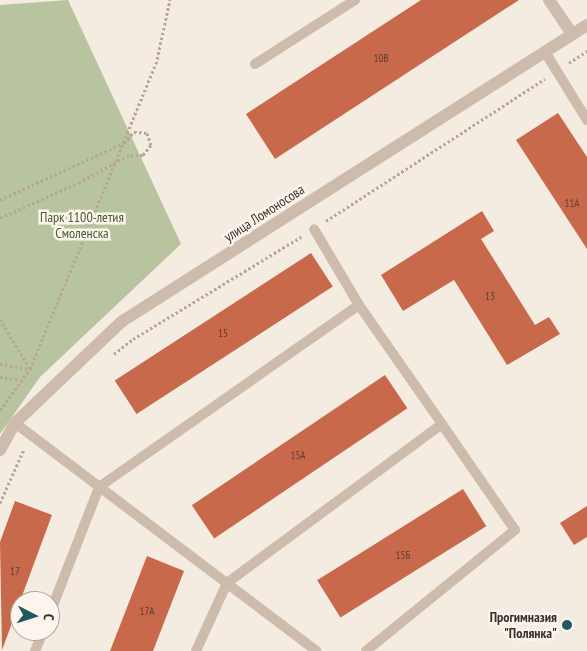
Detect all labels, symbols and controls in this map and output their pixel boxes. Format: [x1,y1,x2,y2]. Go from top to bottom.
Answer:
house number: 10В [373,51,389,65]
street label: улица Ломоносова [221,181,307,245]
house number: 11А [564,196,580,210]
park label: Парк 1100-летия Смоленска [40,209,124,242]
house number: 13 [485,289,495,303]
house number: 15 [218,326,228,340]
house number: 15А [290,448,306,462]
house number: 15Б [396,548,410,562]
house number: 17 [10,564,20,578]
north arrow [10,591,60,641]
house number: 17А [139,604,155,618]
place label: Прогимназия "Полянка" [490,609,557,642]
text: С [40,613,58,621]
marker: Прогимназия "Полянка" [561,619,573,631]

